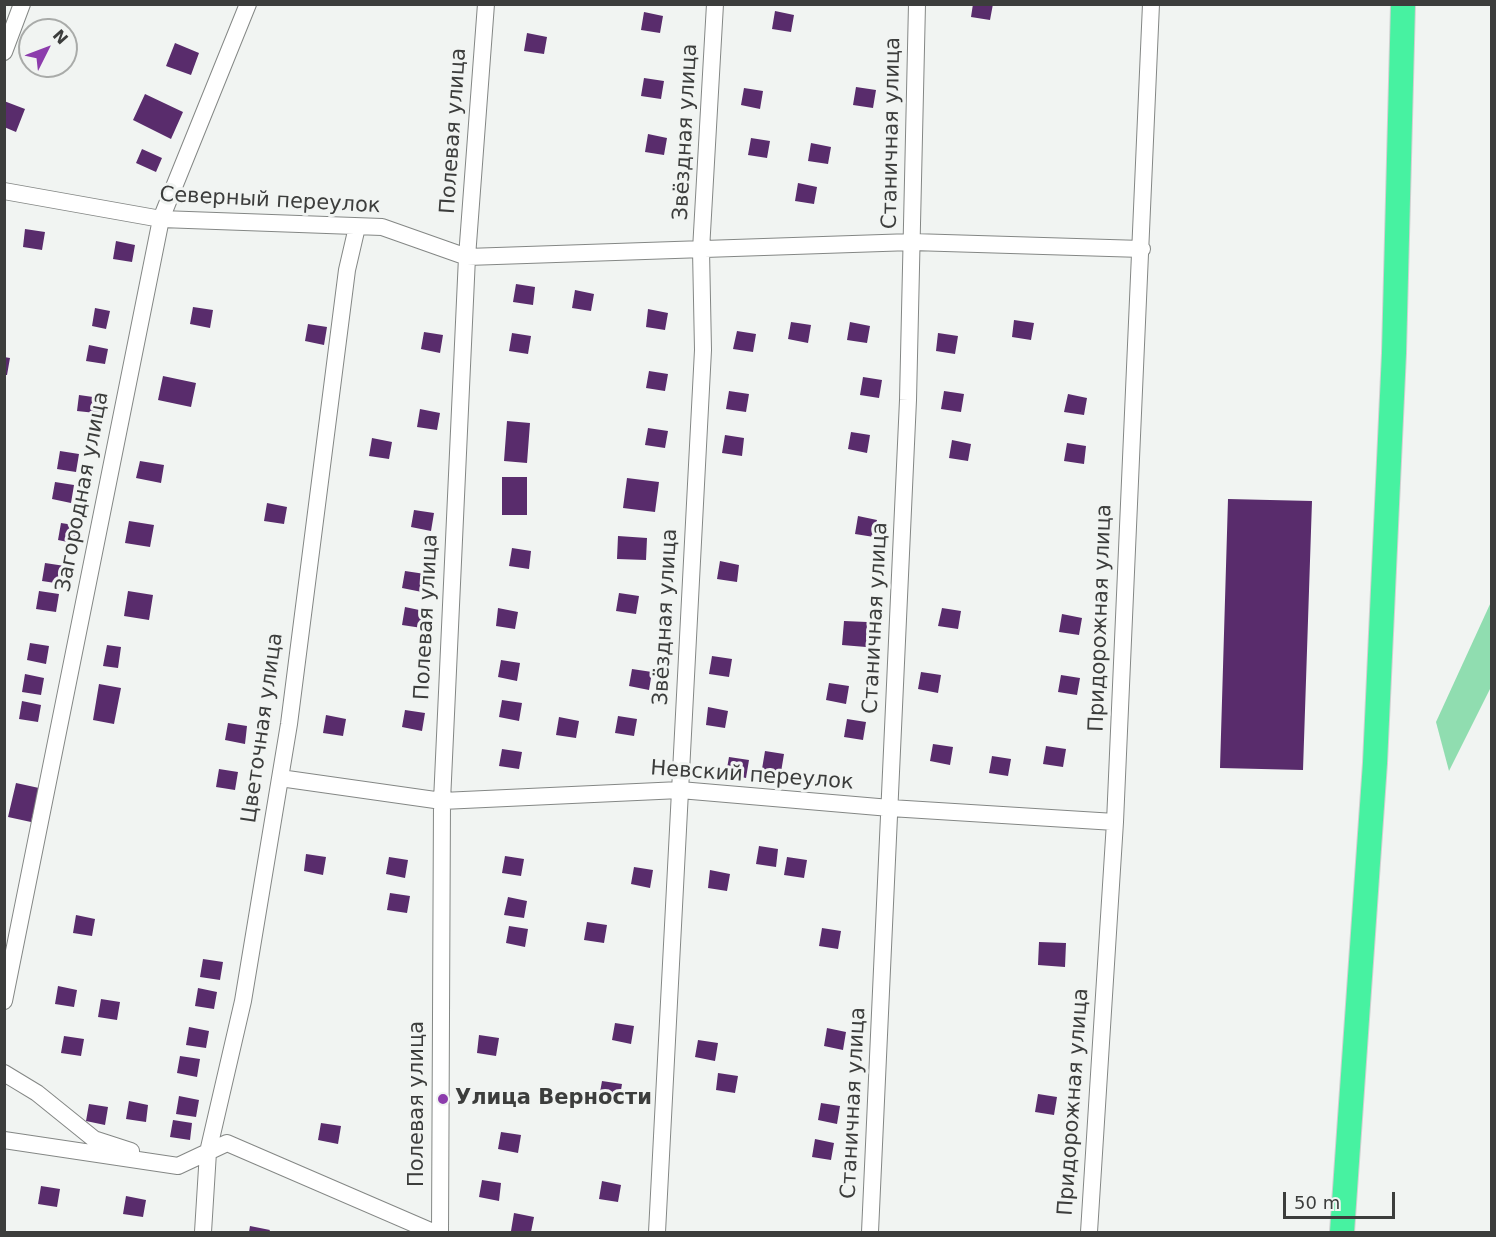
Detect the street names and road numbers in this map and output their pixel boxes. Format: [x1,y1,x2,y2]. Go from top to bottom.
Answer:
street label: Станичная улица [878,37,906,229]
street label: Звёздная улица [669,43,703,221]
street label: Полевая улица [436,47,472,215]
street label: Северный переулок [159,183,381,219]
street label: Загородная улица [51,390,115,594]
street label: Придорожная улица [1084,504,1118,732]
street label: Станичная улица [858,521,894,715]
street label: Звёздная улица [649,528,683,706]
street label: Полевая улица [410,533,444,701]
street label: Цветочная улица [237,631,289,825]
street label: Невский переулок [650,756,854,796]
street label: Придорожная улица [1053,987,1095,1217]
street label: Станичная улица [836,1006,872,1200]
street label: Полевая улица [405,1021,431,1187]

